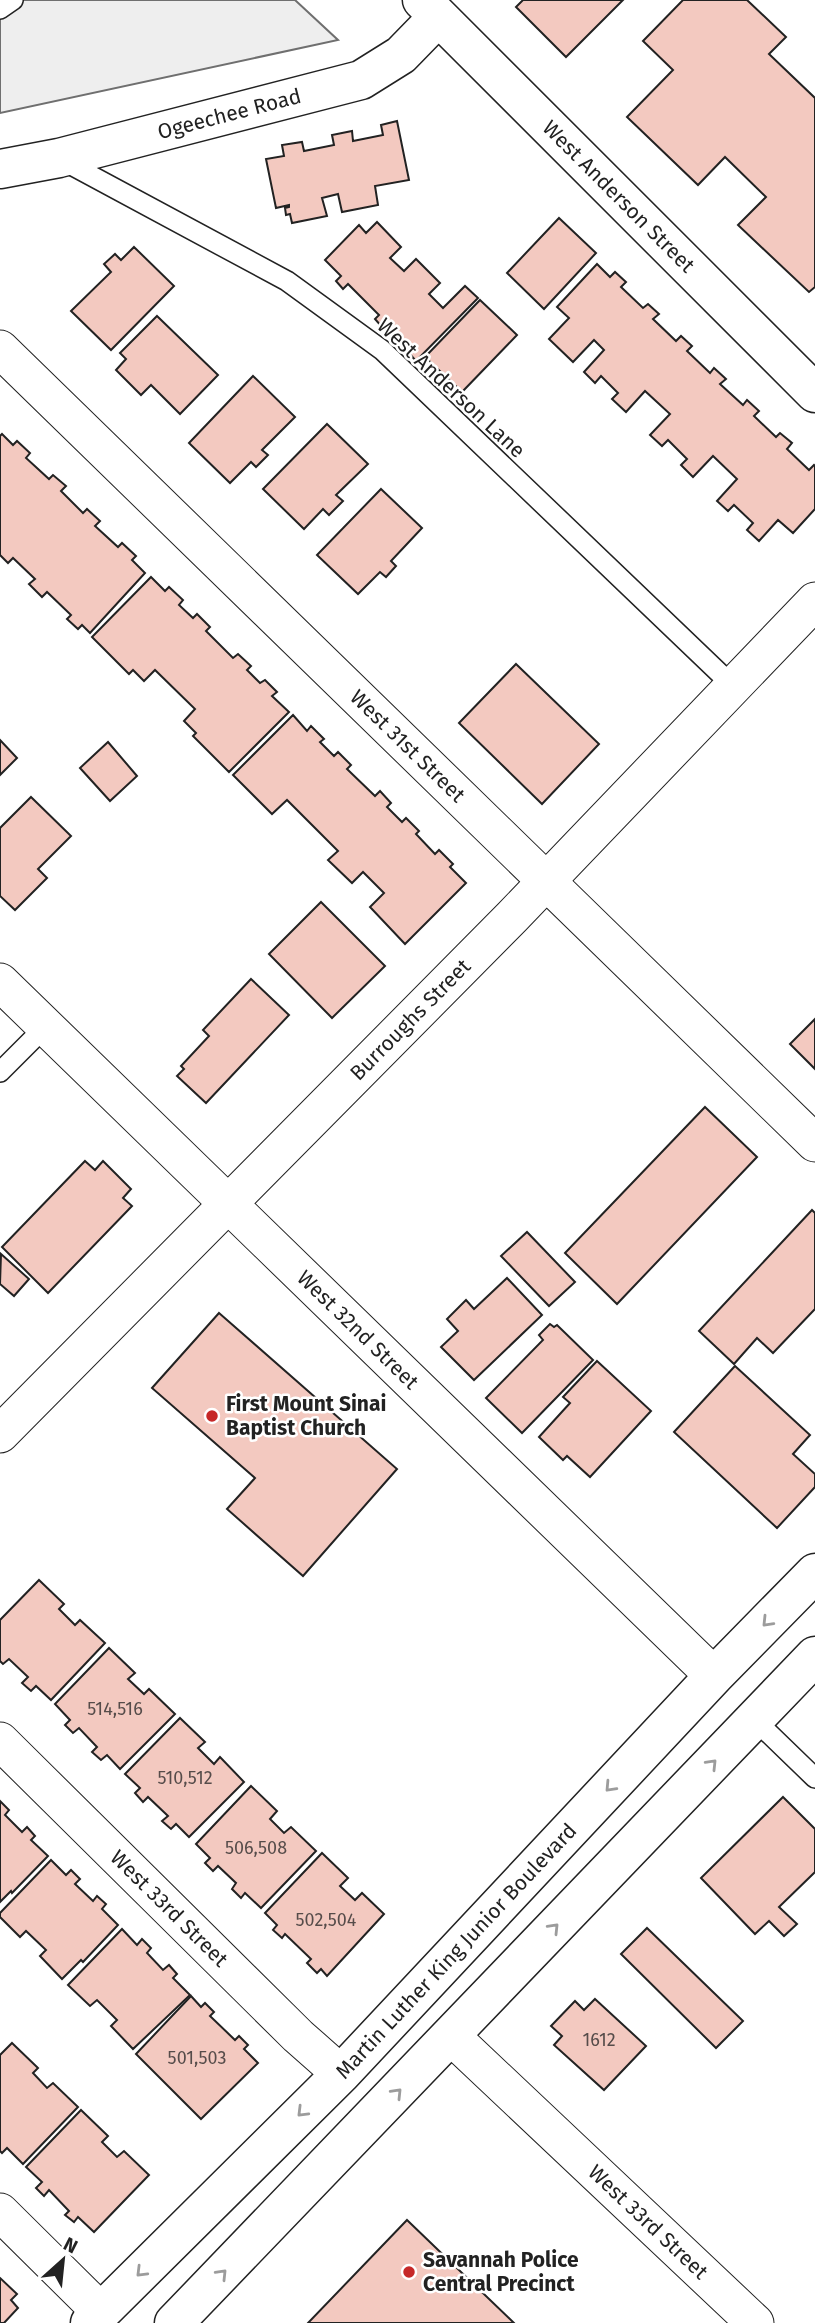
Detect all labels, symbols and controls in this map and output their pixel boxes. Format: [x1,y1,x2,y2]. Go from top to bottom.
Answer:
street label: Ogeechee Road [155,83,304,145]
street label: West Anderson Street [537,115,700,278]
street label: West Anderson Lane [372,313,530,463]
street label: West 31st Street [345,684,471,808]
street label: Burroughs Street [344,953,476,1086]
street label: West 32nd Street [291,1265,424,1395]
place label: First Mount Sinai Baptist Church [226,1391,386,1441]
marker: First Mount Sinai Baptist Church [204,1408,220,1424]
one-way arrow [763,1614,776,1627]
house number: 514,516 [87,1698,143,1720]
one-way arrow [703,1759,716,1772]
house number: 510,512 [157,1767,213,1789]
one-way arrow [606,1779,619,1792]
street label: Martin Luther King Junior Boulevard [330,1818,582,2084]
house number: 506,508 [225,1837,287,1859]
street label: West 33rd Street [105,1845,234,1973]
house number: 502,504 [296,1909,357,1931]
one-way arrow [546,1924,559,1937]
house number: 1612 [582,2029,616,2051]
house number: 501,503 [168,2047,226,2069]
one-way arrow [388,2088,401,2101]
one-way arrow [297,2103,310,2116]
street label: West 33rd Street [583,2159,714,2285]
north arrow [28,2225,98,2295]
text: N [60,2232,81,2258]
place label: Savannah Police Central Precinct [423,2247,579,2297]
one-way arrow [136,2264,149,2277]
marker: Savannah Police Central Precinct [401,2264,417,2280]
one-way arrow [213,2269,226,2282]

